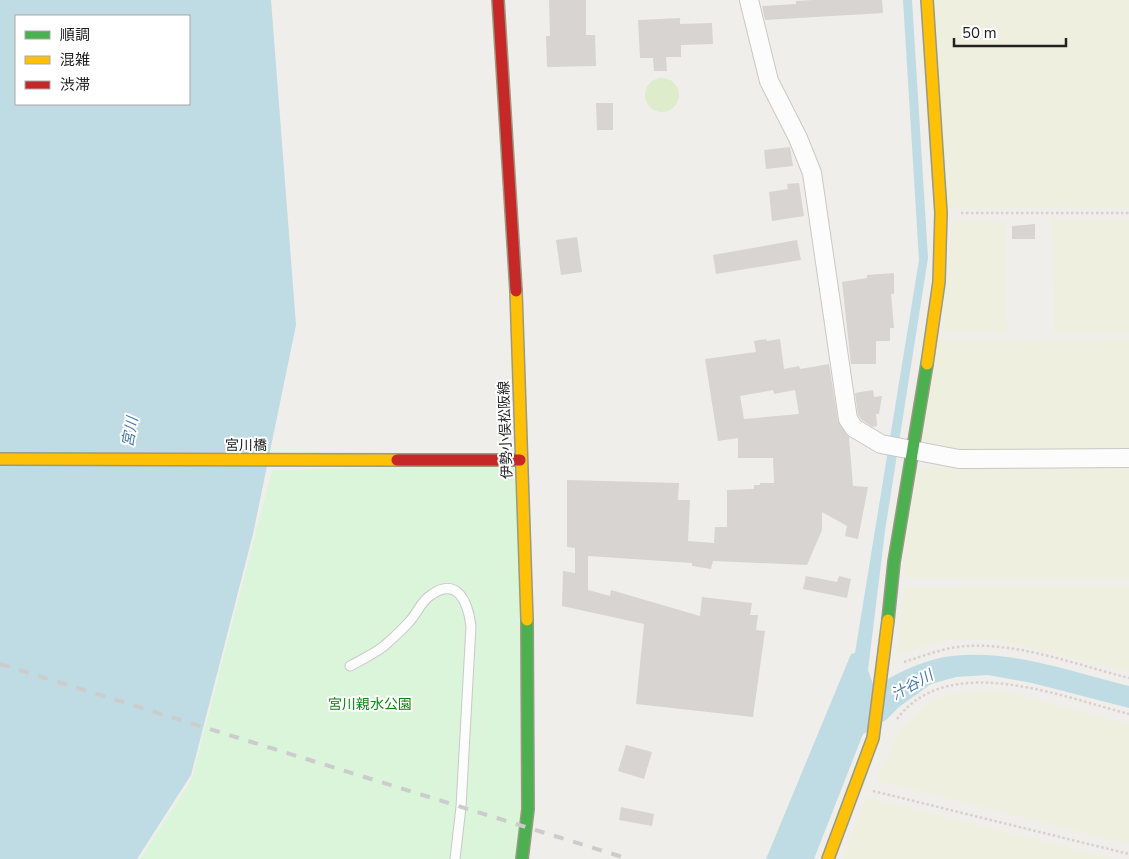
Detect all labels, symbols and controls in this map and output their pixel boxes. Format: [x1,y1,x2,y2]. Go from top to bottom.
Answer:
legend [15,15,190,105]
scale bar [954,15,1066,47]
text: 50 m [962,23,997,43]
text: 順調 [60,25,90,45]
text: 混雑 [60,50,90,70]
text: 渋滞 [60,75,90,95]
street label: 伊勢小俣松阪線 [494,381,517,479]
water label: 宮川 [118,414,143,449]
street label: 宮川橋 [225,436,267,455]
water label: 汁谷川 [887,664,938,705]
park label: 宮川親水公園 [328,695,412,714]

